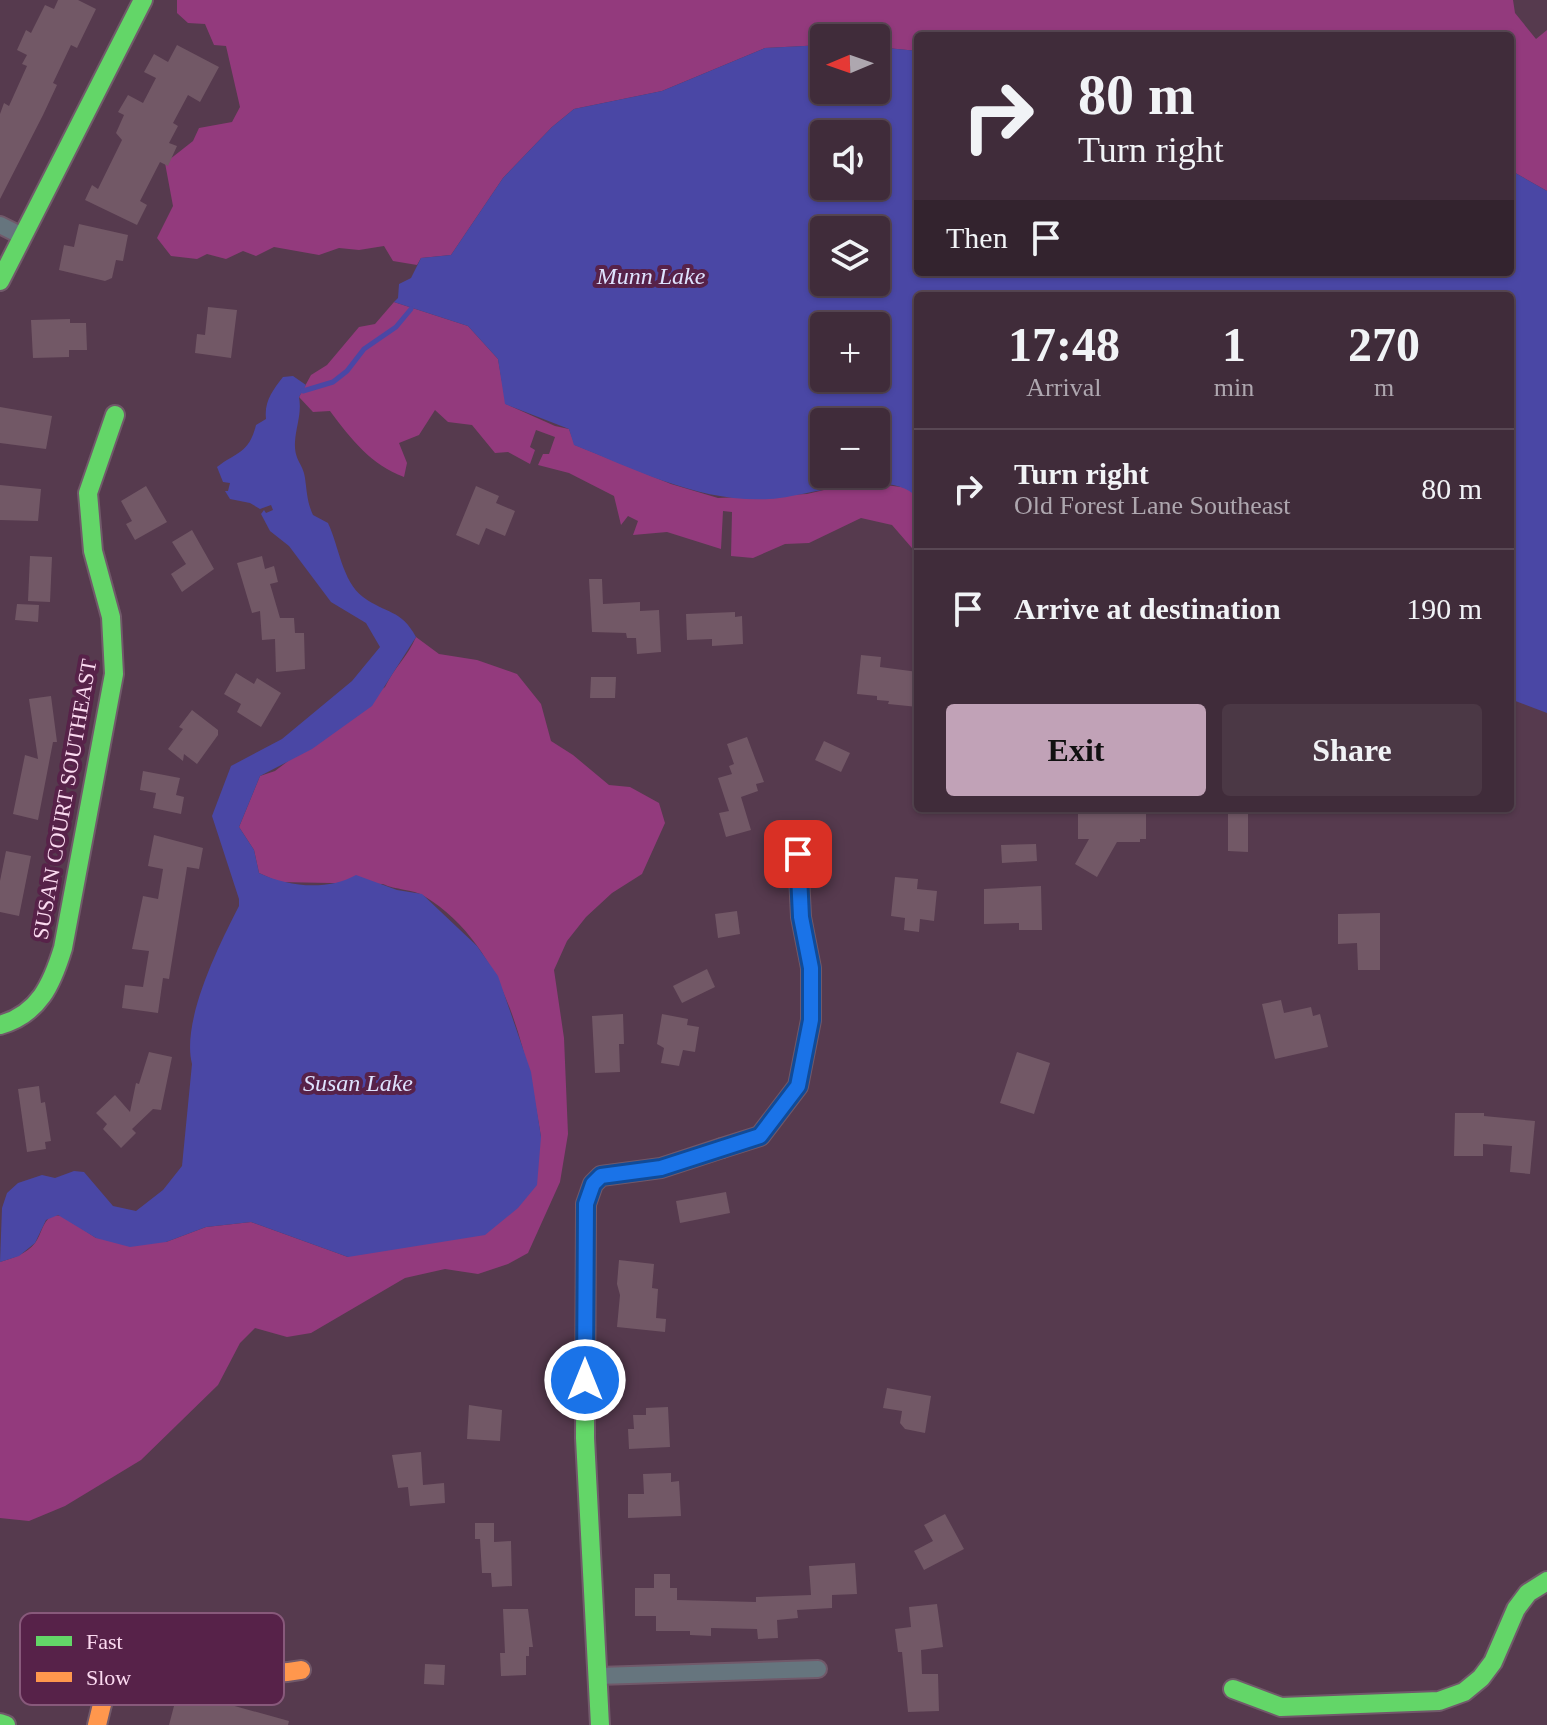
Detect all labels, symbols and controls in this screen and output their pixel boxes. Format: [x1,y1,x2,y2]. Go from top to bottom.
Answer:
north arrow [810,24,890,104]
map controls [810,24,890,488]
icon: right [946,64,1050,168]
text: 80 m [1078,64,1195,126]
button: sound [810,120,890,200]
text: Turn right [1078,130,1224,170]
button: layers [810,216,890,296]
icon: arrive [1024,216,1068,260]
text: Then [946,221,1008,254]
water label: Munn Lake [596,263,706,289]
button: + [810,312,890,392]
text: 17:48 [1008,318,1120,371]
text: 1 [1222,318,1246,371]
text: 270 [1348,318,1420,371]
text: Arrival [1026,373,1101,402]
text: min [1214,373,1254,402]
text: m [1374,373,1394,402]
button: − [810,408,890,488]
text: Turn right [1014,457,1149,490]
icon: right [946,467,990,511]
text: 80 m [1421,472,1482,505]
text: Old Forest Lane Southeast [1014,491,1291,520]
icon: arrive [946,587,990,631]
text: Arrive at destination [1014,592,1281,625]
text: 190 m [1406,592,1482,625]
street label: SUSAN COURT SOUTHEAST [27,656,102,941]
button: Exit [946,704,1206,796]
button: Share [1222,704,1482,796]
pin [764,820,832,888]
icon: arrive [776,832,820,876]
water label: Susan Lake [303,1070,413,1096]
position arrow [543,1338,627,1422]
legend [20,1613,284,1705]
text: Fast [86,1629,123,1654]
text: Slow [86,1665,131,1690]

